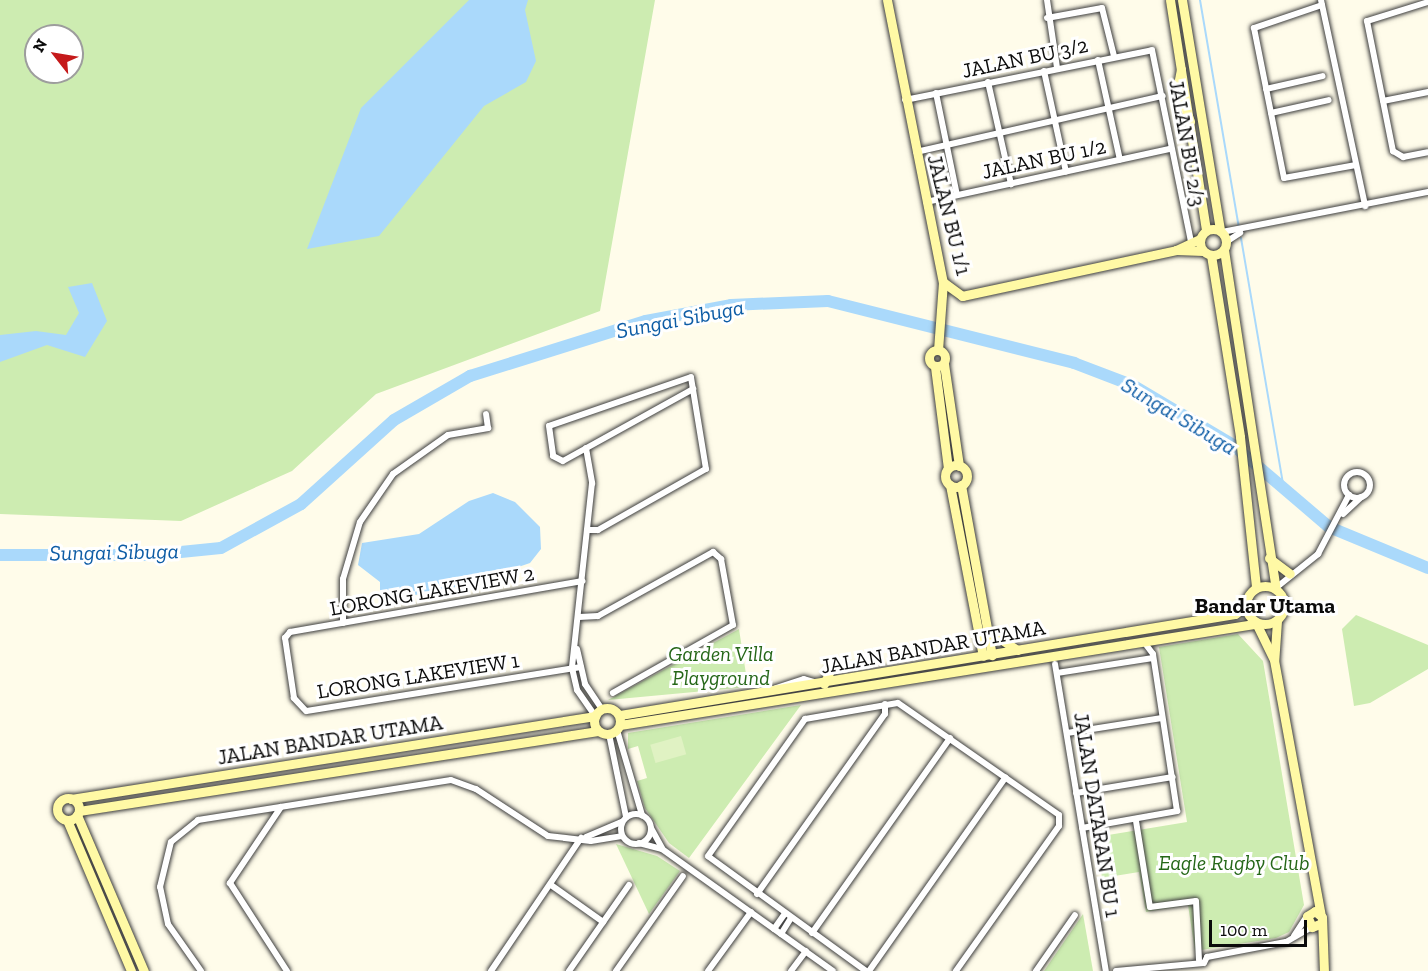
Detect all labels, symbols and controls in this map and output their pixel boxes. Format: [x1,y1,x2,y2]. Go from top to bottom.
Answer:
north arrow [24,24,84,84]
street label: JALAN BU 3/2 [960,32,1090,84]
text: N [29,35,51,56]
street label: JALAN BU 2/3 [1163,78,1211,208]
street label: JALAN BU 1/2 [980,134,1108,184]
street label: JALAN BU 1/1 [922,152,976,278]
water label: Sungai Sibuga [614,294,746,344]
water label: Sungai Sibuga [1117,371,1241,461]
water label: Sungai Sibuga [49,538,179,566]
street label: LORONG LAKEVIEW 2 [328,561,536,621]
district label: Bandar Utama [1194,593,1336,619]
street label: JALAN BANDAR UTAMA [819,615,1047,679]
park label: Garden Villa Playground [668,641,774,691]
street label: LORONG LAKEVIEW 1 [315,648,521,704]
street label: JALAN BANDAR UTAMA [216,710,444,770]
street label: JALAN DATARAN BU 1 [1068,711,1126,919]
park label: Eagle Rugby Club [1158,850,1310,876]
scale bar [1212,908,1310,946]
text: 100 m [1220,919,1267,941]

